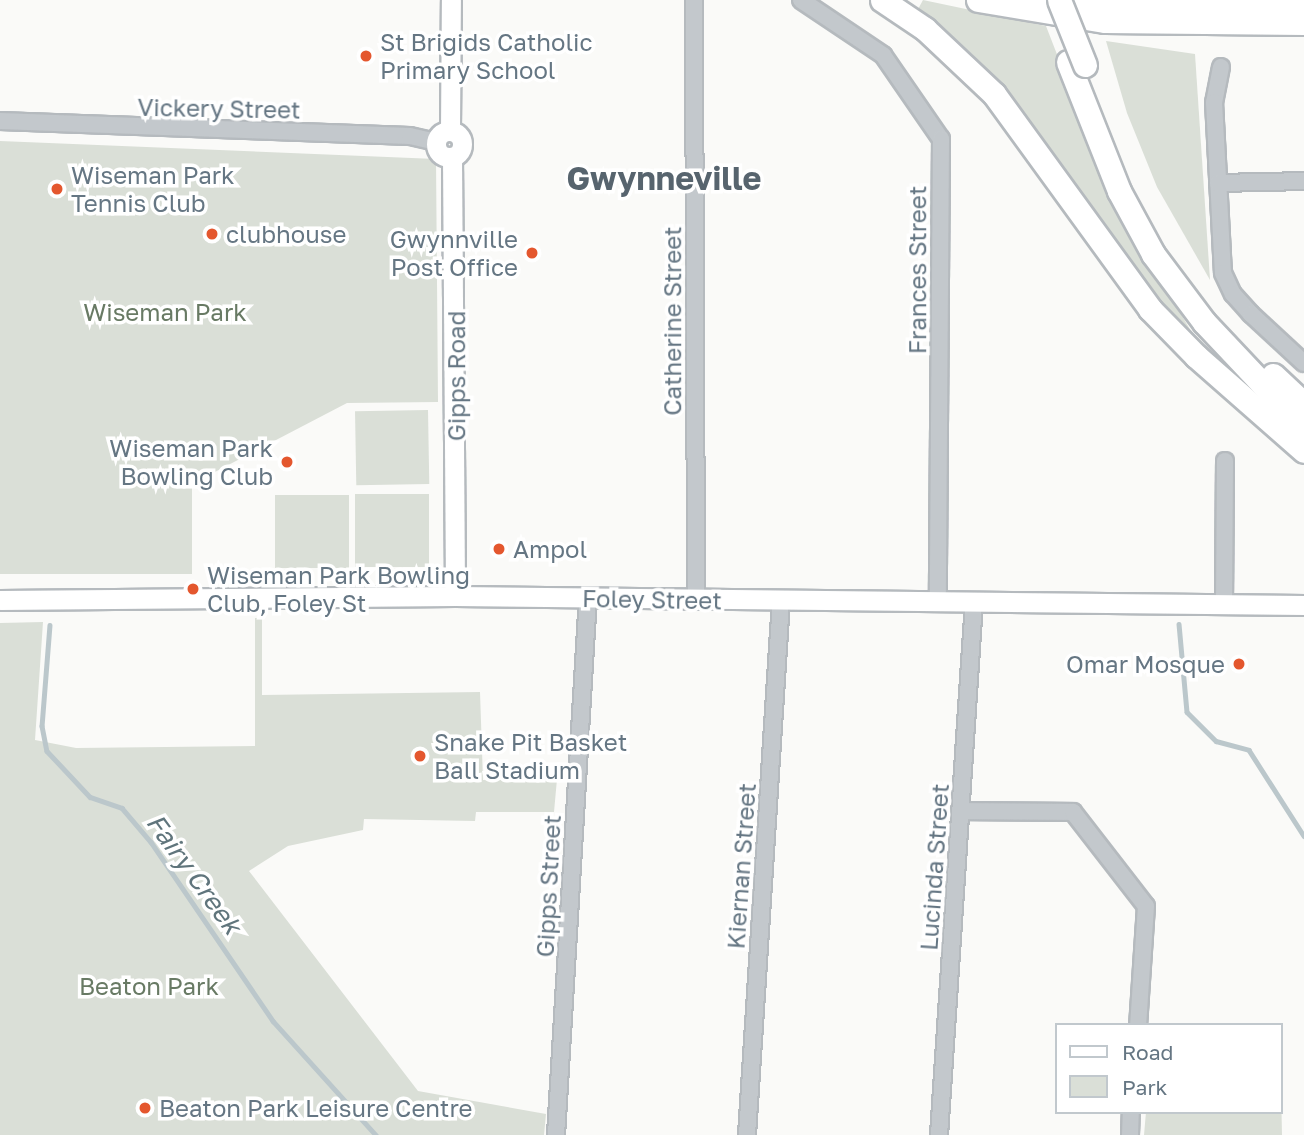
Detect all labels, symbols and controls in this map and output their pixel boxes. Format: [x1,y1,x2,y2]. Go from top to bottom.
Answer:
place label: St Brigids Catholic Primary School [380,28,593,84]
marker: St Brigids Catholic Primary School [358,48,374,64]
street label: Vickery Street [137,92,301,124]
district label: Gwynneville [566,159,762,197]
place label: Wiseman Park Tennis Club [71,161,235,217]
marker: Wiseman Park Tennis Club [49,181,65,197]
street label: Frances Street [903,186,931,354]
place label: clubhouse [226,220,346,248]
place label: Gwynnville Post Office [390,225,518,281]
marker: clubhouse [204,226,220,242]
street label: Catherine Street [658,226,686,416]
marker: Gwynnville Post Office [524,245,540,261]
park label: Wiseman Park [83,298,247,326]
street label: Gipps Road [442,311,470,441]
place label: Wiseman Park Bowling Club [109,434,273,490]
marker: Wiseman Park Bowling Club [279,454,295,470]
place label: Ampol [513,535,587,563]
marker: Ampol [491,541,507,557]
place label: Wiseman Park Bowling Club, Foley St [207,561,470,617]
marker: Wiseman Park Bowling Club, Foley St [185,581,201,597]
street label: Foley Street [582,583,722,615]
place label: Omar Mosque [1066,650,1225,678]
marker: Omar Mosque [1231,656,1247,672]
place label: Snake Pit Basket Ball Stadium [434,728,627,784]
marker: Snake Pit Basket Ball Stadium [412,748,428,764]
street label: Kiernan Street [721,782,761,950]
street label: Lucinda Street [914,783,954,951]
water label: Fairy Creek [140,808,248,940]
street label: Gipps Street [530,814,566,958]
park label: Beaton Park [79,972,219,1000]
legend [1056,1023,1283,1114]
text: Road [1122,1039,1173,1065]
text: Park [1122,1074,1167,1100]
place label: Beaton Park Leisure Centre [159,1094,473,1122]
marker: Beaton Park Leisure Centre [137,1100,153,1116]

